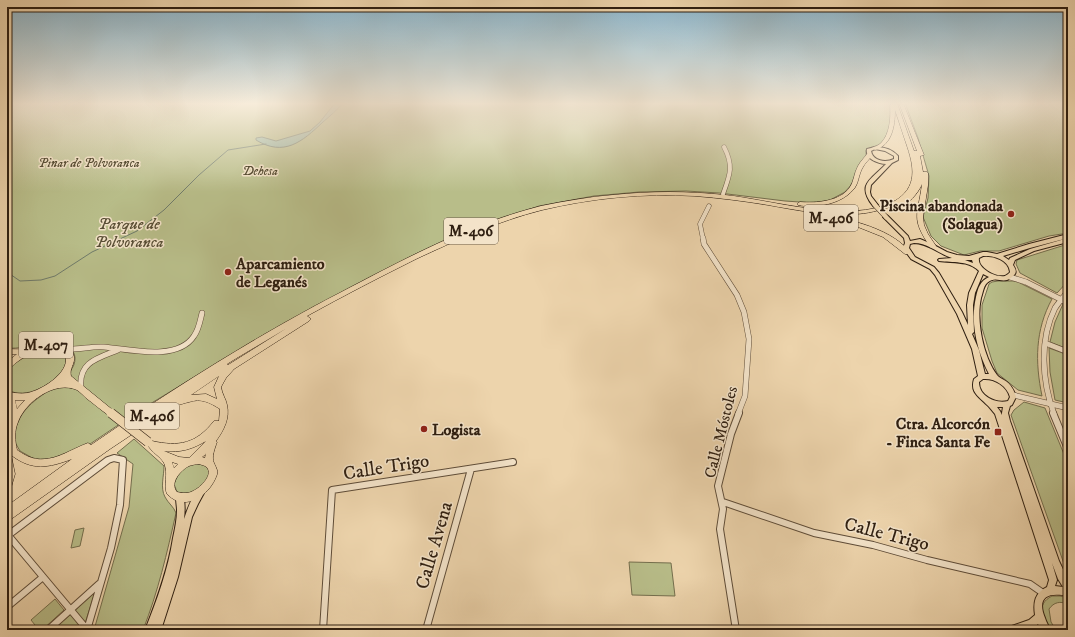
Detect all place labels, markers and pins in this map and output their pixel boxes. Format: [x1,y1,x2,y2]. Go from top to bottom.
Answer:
place label: Piscina abandonada (Solagua) [880,196,1004,234]
marker: Piscina abandonada (Solagua) [1006,209,1016,219]
place label: Aparcamiento de Leganés [235,254,325,292]
marker: Aparcamiento de Leganés [223,267,233,277]
place label: Ctra. Alcorcón - Finca Santa Fe [886,414,991,452]
place label: Logista [432,420,482,440]
marker: Logista [419,424,429,434]
marker: Ctra. Alcorcón - Finca Santa Fe [993,427,1003,437]

